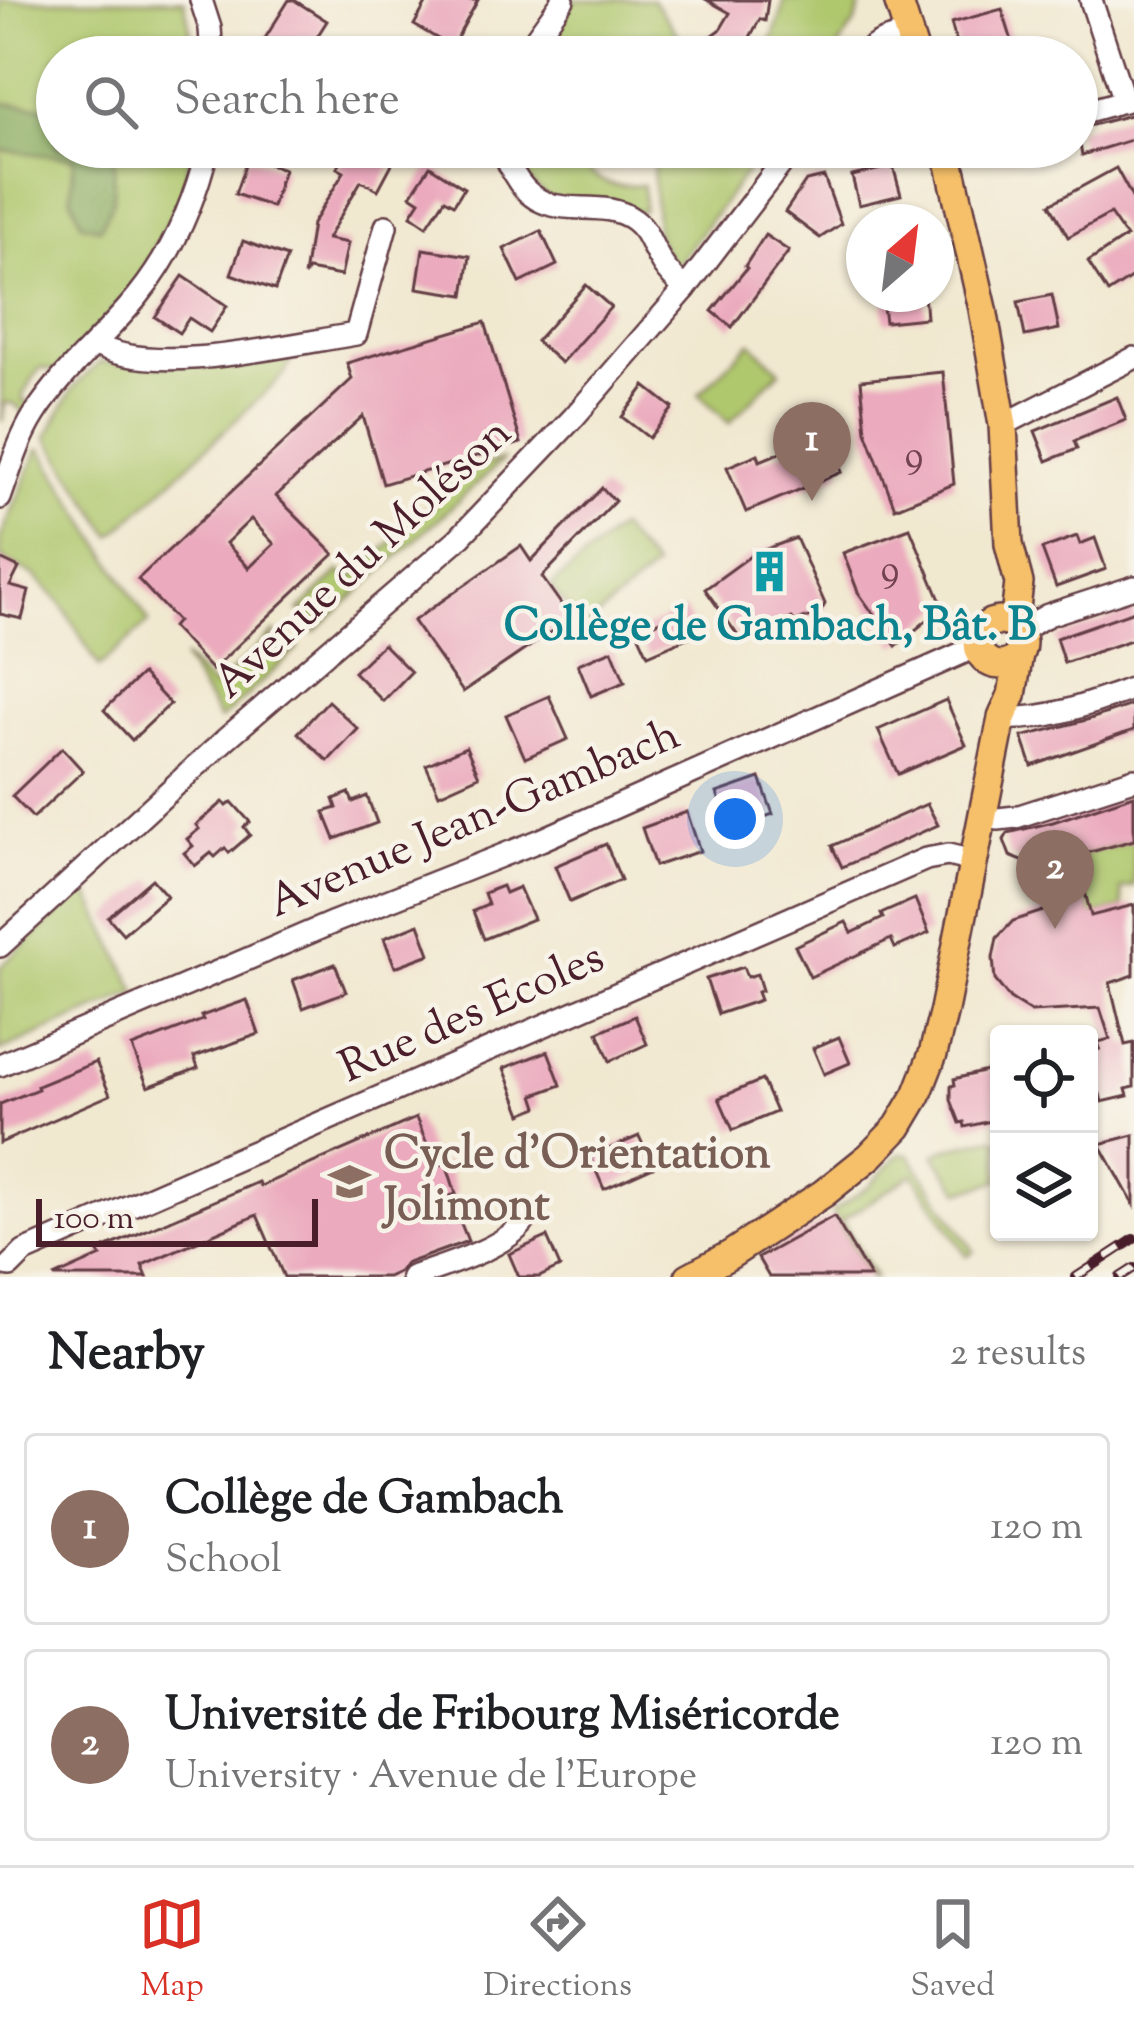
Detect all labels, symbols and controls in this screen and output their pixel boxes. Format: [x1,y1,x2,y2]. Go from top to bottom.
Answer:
search box [36,36,1098,168]
icon: search [78,69,144,135]
text: Search here [174,70,400,135]
north arrow [846,204,954,312]
pin: 1 [773,402,851,501]
street label: Avenue du Moléson [200,404,528,716]
house number: 9 [905,430,923,486]
house number: 9 [881,544,899,600]
building icon: Collège de Gambach, Bât. B [747,549,793,595]
place label: Collège de Gambach, Bât. B [504,596,1036,661]
street label: Avenue Jean-Gambach [259,705,691,937]
your location [705,789,765,849]
pin: 2 [1016,830,1094,929]
street label: Rue des Ecoles [330,928,616,1102]
map controls [990,1025,1098,1241]
button: locate [990,1025,1098,1133]
place label: Cycle d'Orientation Jolimont [381,1124,771,1241]
button: layers [990,1133,1098,1241]
school or university icon: Cycle d'Orientation Jolimont [327,1159,373,1205]
scale bar [36,1193,318,1246]
text: 100 m [54,1196,134,1244]
text: Nearby [48,1319,205,1392]
text: 2 results [950,1327,1086,1383]
text: Collège de Gambach [165,1469,563,1534]
text: 1 [83,1501,97,1557]
text: 120 m [990,1501,1083,1557]
text: School [165,1534,282,1590]
text: Université de Fribourg Miséricorde [165,1685,840,1750]
text: 2 [81,1717,99,1773]
text: 120 m [990,1717,1083,1773]
text: University · Avenue de l'Europe [165,1750,697,1806]
tab: Map [139,1891,205,2011]
tab: Directions [483,1891,632,2011]
tab: Saved [910,1891,995,2011]

